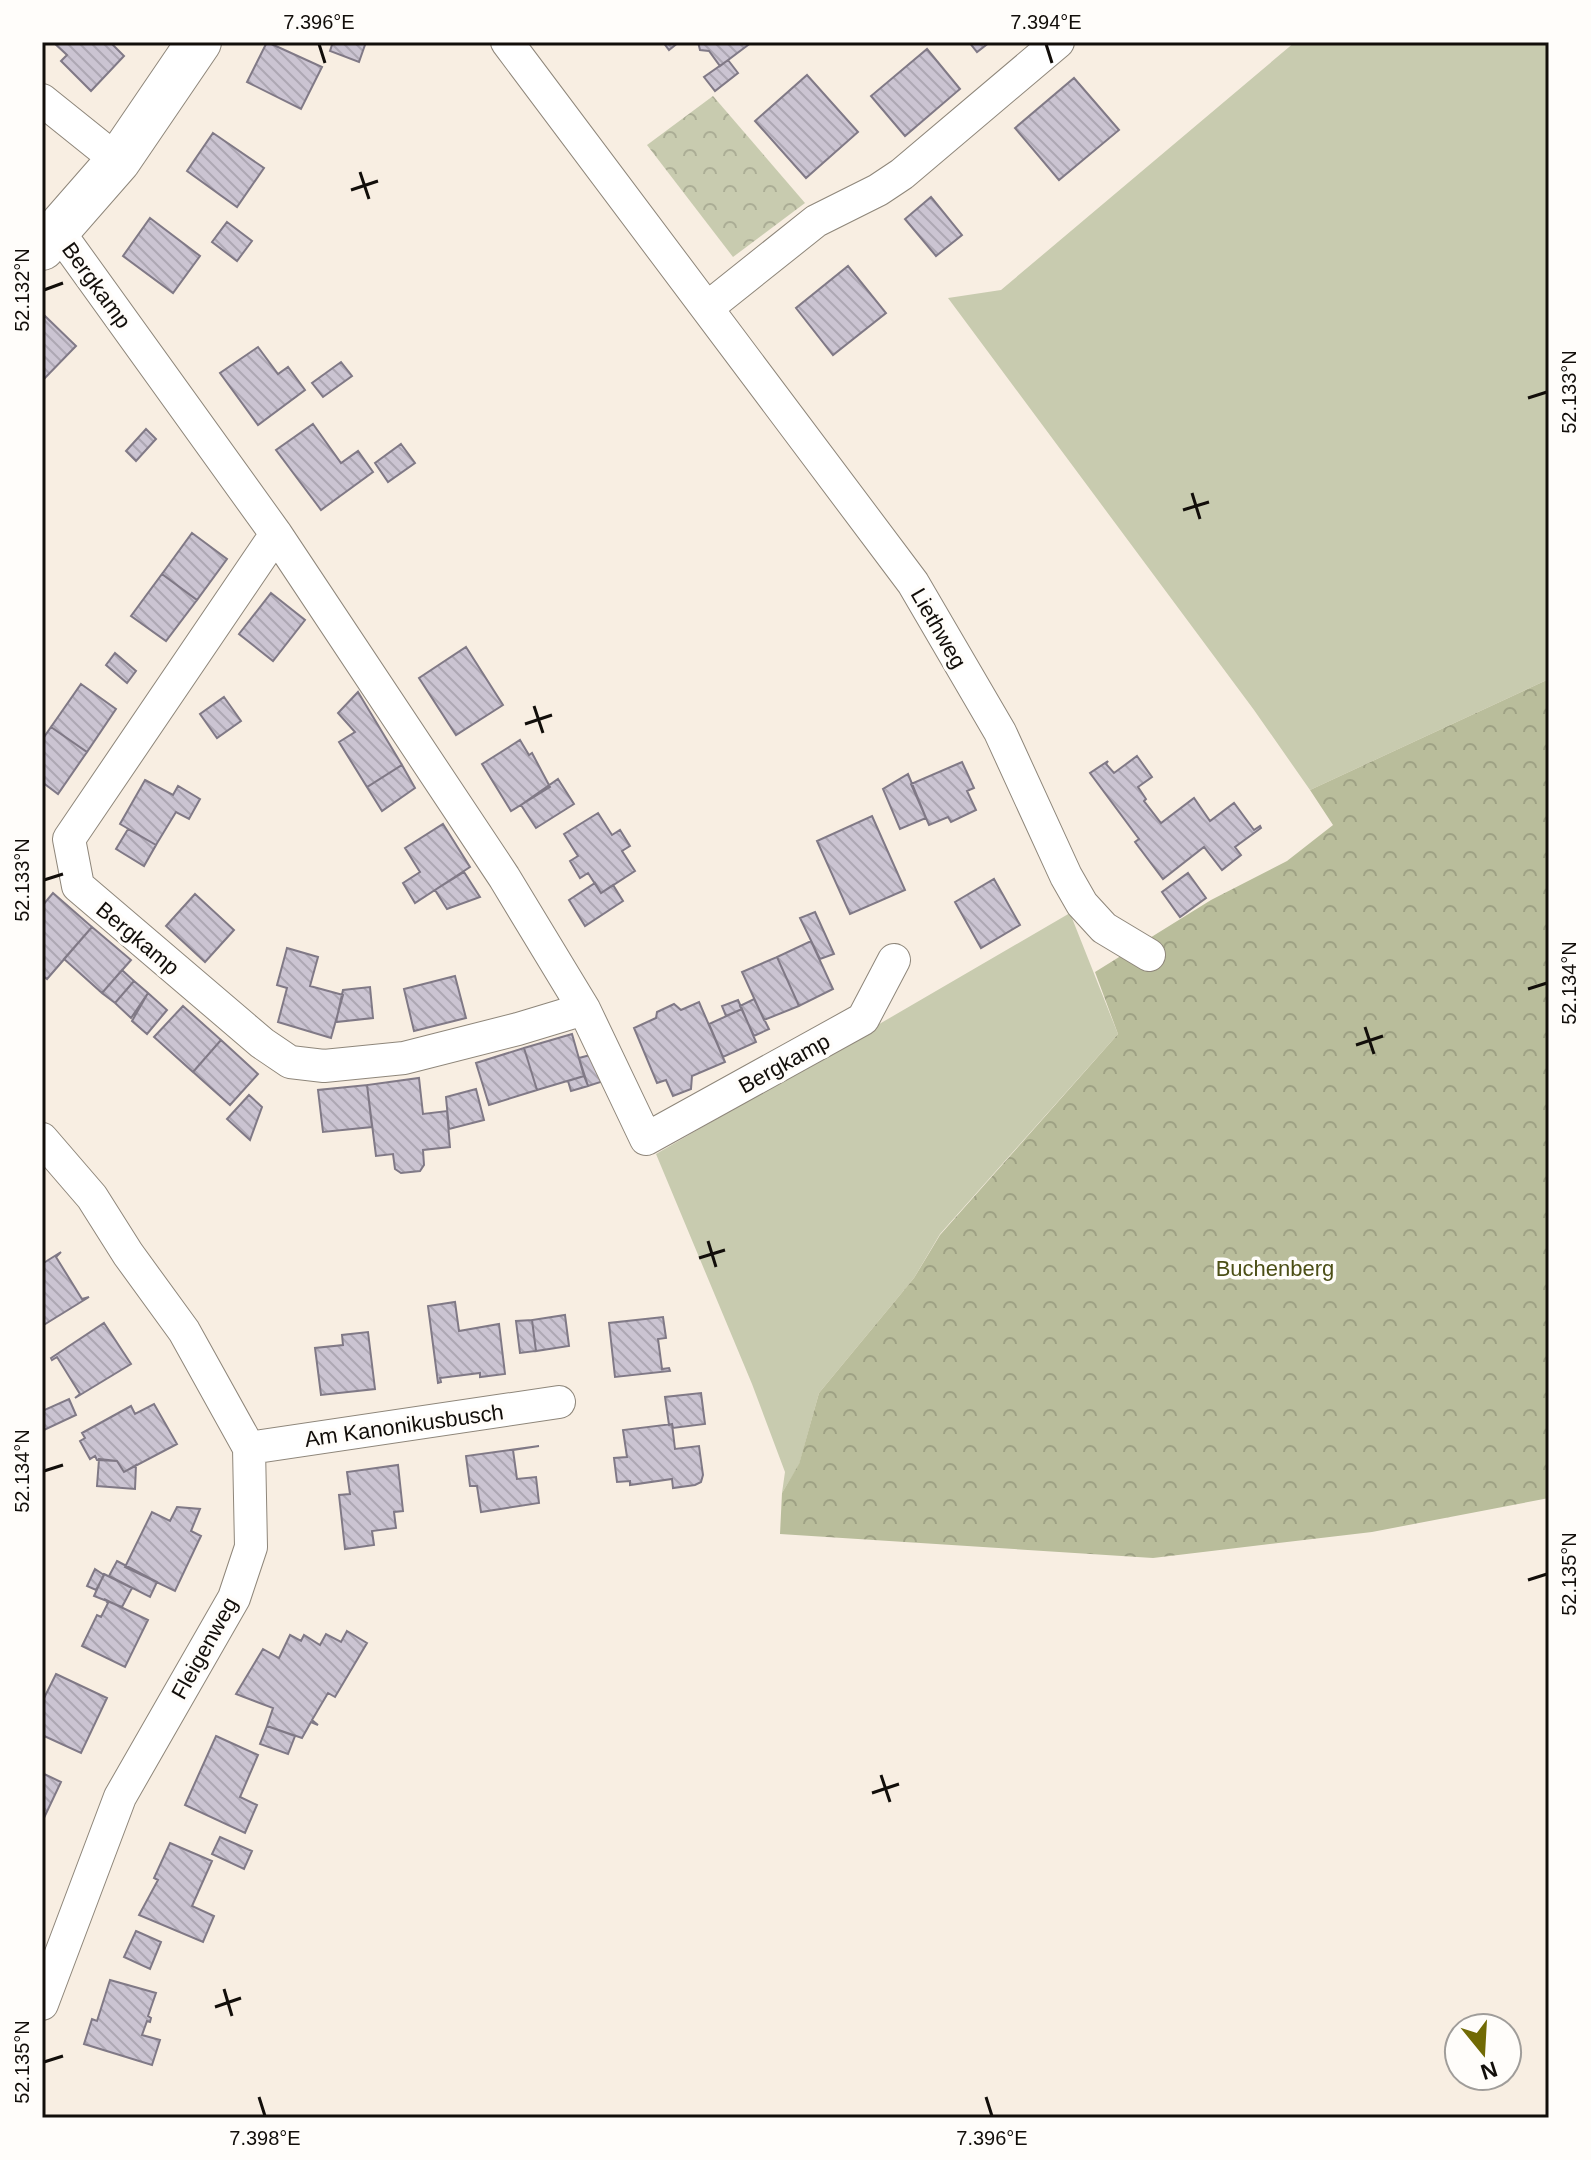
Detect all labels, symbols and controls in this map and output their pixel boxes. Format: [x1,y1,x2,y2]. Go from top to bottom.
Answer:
text: 7.396°E [283,11,355,33]
text: 7.394°E [1010,11,1082,33]
street label: Bergkamp [57,237,136,333]
text: 52.132°N [11,248,33,332]
text: 52.133°N [1558,350,1580,434]
street label: Liethweg [906,584,971,673]
text: 52.133°N [11,838,33,922]
street label: Bergkamp [91,897,184,980]
text: 52.134°N [1558,941,1580,1025]
street label: Bergkamp [734,1028,834,1099]
park label: Buchenberg [1216,1256,1334,1281]
street label: Am Kanonikusbusch [303,1399,505,1452]
text: 52.134°N [11,1429,33,1513]
text: 52.135°N [1558,1532,1580,1616]
street label: Fleigenweg [166,1593,243,1704]
north arrow [1443,2012,1523,2092]
text: 52.135°N [11,2020,33,2104]
text: N [1478,2056,1500,2085]
text: 7.398°E [229,2127,301,2149]
text: 7.396°E [956,2127,1028,2149]

